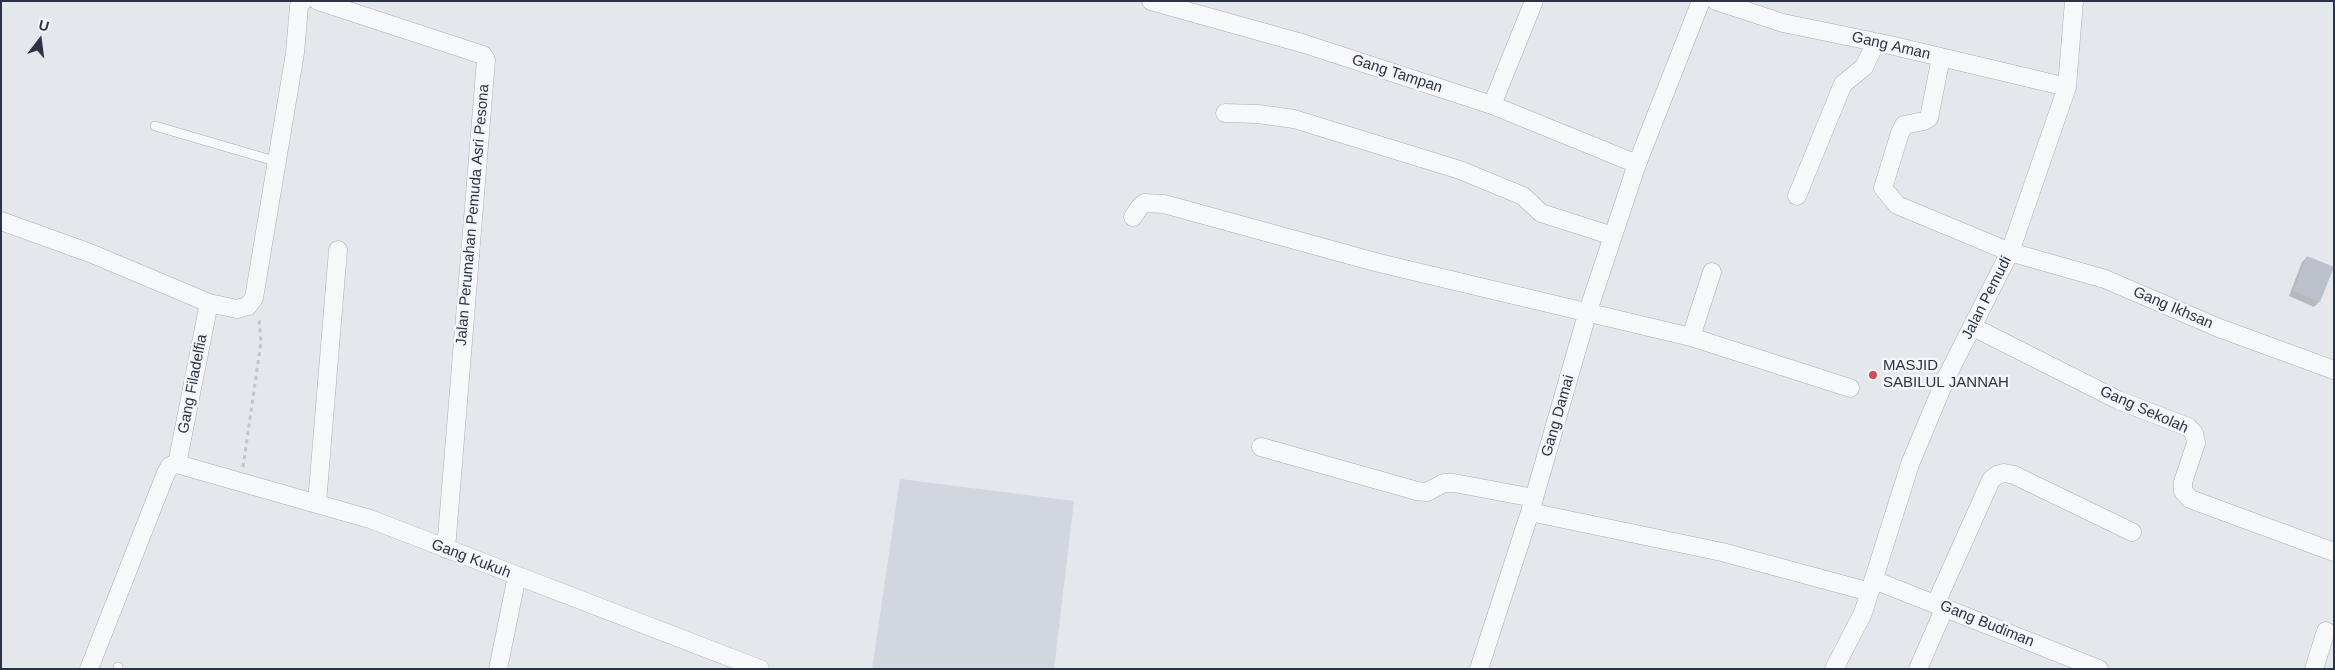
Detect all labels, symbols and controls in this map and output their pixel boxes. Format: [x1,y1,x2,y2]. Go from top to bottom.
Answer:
north arrow [15,15,65,65]
text: U [37,16,51,35]
street label: Gang Aman [1850,28,1932,64]
street label: Gang Tampan [1349,51,1445,97]
street label: Jalan Perumahan Pemuda Asri Pesona [453,83,493,347]
street label: Jalan Pemudi [1958,253,2016,343]
street label: Gang Ikhsan [2130,283,2216,333]
street label: Gang Filadelfia [175,333,211,435]
place label: MASJID SABILUL JANNAH [1883,357,2009,392]
marker: MASJID SABILUL JANNAH [1867,369,1879,381]
street label: Gang Damai [1538,373,1578,459]
street label: Gang Sekolah [2097,382,2191,438]
street label: Gang Kukuh [429,536,513,582]
street label: Gang Budiman [1937,597,2037,651]

